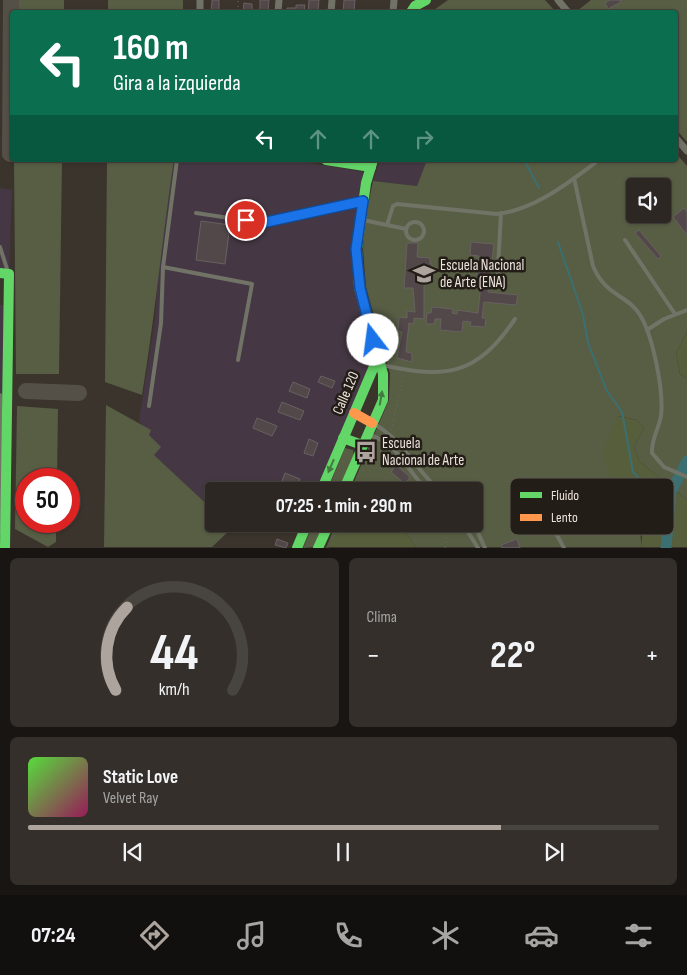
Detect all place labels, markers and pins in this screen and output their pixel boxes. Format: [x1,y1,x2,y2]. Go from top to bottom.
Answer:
pin [225,199,267,241]
place label: Escuela Nacional de Arte (ENA) [440,256,524,292]
school or university icon: Escuela Nacional de Arte (ENA) [411,261,437,287]
place label: Escuela Nacional de Arte [382,434,464,470]
bus stop icon: Escuela Nacional de Arte [353,439,379,465]

